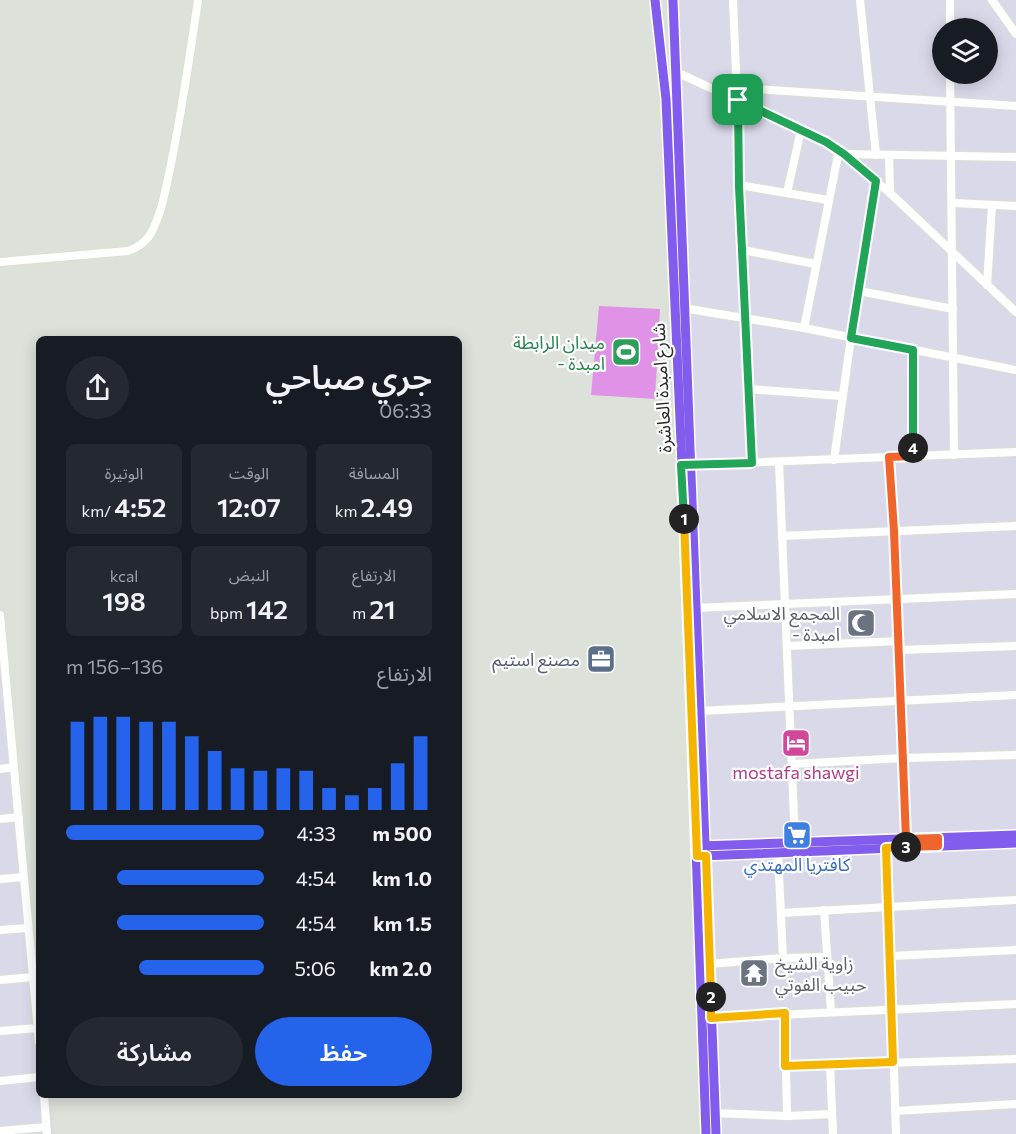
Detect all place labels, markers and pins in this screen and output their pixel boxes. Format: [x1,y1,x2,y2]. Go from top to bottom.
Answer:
pin [712,74,763,125]
place label: ميدان الرابطة - امبدة [513,331,605,374]
sports icon: ميدان الرابطة - امبدة [610,336,642,368]
pin: 4 [898,433,928,463]
pin: 1 [669,504,699,534]
place label: المجمع الاسلامي - امبدة [723,602,840,645]
mosque icon: المجمع الاسلامي - امبدة [845,607,877,639]
office icon: مصنع استيم [585,643,617,675]
place label: مصنع استيم [492,648,580,674]
hotel icon: mostafa shawgi [780,727,812,759]
place label: mostafa shawgi [732,761,860,783]
supermarket icon: كافتريا المهتدي [781,819,813,851]
pin: 3 [891,832,921,862]
place label: كافتريا المهتدي [744,853,851,878]
place label: زاوية الشيخ حبيب الفوتي [775,952,867,998]
temple icon: زاوية الشيخ حبيب الفوتي [738,957,770,989]
pin: 2 [696,982,726,1012]

